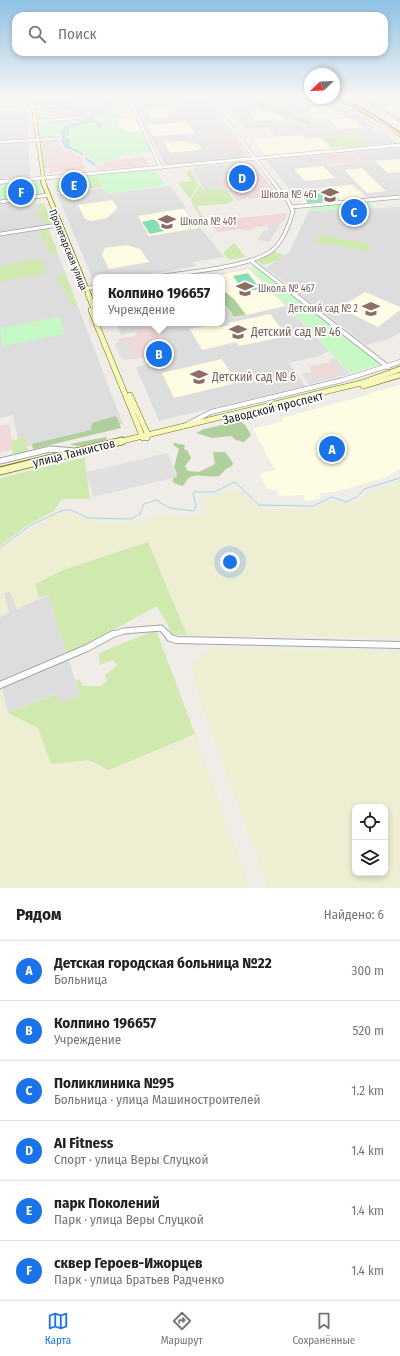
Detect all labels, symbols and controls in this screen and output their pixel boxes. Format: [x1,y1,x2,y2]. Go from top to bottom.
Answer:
search box [12,12,388,56]
icon: search [26,23,48,45]
text: Поиск [58,25,96,43]
north arrow [304,68,340,104]
pin: D [229,163,255,193]
pin: E [61,170,87,200]
pin: F [8,177,34,207]
school or university icon: Школа № 461 [320,185,340,205]
place label: Школа № 461 [261,189,317,201]
pin: C [341,197,367,227]
street label: Пролетарская улица [46,208,90,292]
school or university icon: Школа № 401 [157,212,177,232]
place label: Школа № 401 [180,216,237,228]
popup [93,274,225,326]
school or university icon: Школа № 467 [235,279,255,299]
place label: Школа № 467 [258,283,314,295]
text: Колпино 196657 [108,284,210,302]
school or university icon: Детский сад № 2 [361,299,381,319]
text: Учреждение [108,302,175,317]
place label: Детский сад № 2 [288,303,359,315]
school or university icon: Детский сад № 46 [228,322,248,342]
place label: Детский сад № 46 [250,325,341,339]
pin: B [146,339,172,369]
school or university icon: Детский сад № 6 [189,367,209,387]
place label: Детский сад № 6 [211,370,296,384]
street label: Заводской проспект [221,389,325,427]
pin: A [319,434,345,464]
street label: улица Танкистов [31,436,117,470]
your location [220,552,240,572]
map controls [352,804,388,876]
button: locate [352,804,388,840]
button: layers [352,840,388,876]
text: Рядом [16,904,61,925]
text: Найдено: 6 [324,907,384,922]
text: Детская городская больница №22 [54,954,272,972]
text: A [25,963,33,978]
text: 300 m [352,963,384,978]
text: Больница [54,972,107,987]
text: Колпино 196657 [54,1014,156,1032]
text: B [25,1023,33,1038]
text: 520 m [353,1023,384,1038]
text: Учреждение [54,1032,121,1047]
text: Поликлиника №95 [54,1074,174,1092]
text: C [26,1083,32,1098]
text: 1.2 km [351,1083,384,1098]
text: Больница · улица Машиностроителей [54,1092,260,1107]
text: AI Fitness [54,1134,113,1152]
text: D [25,1143,33,1158]
text: 1.4 km [351,1143,384,1158]
text: Спорт · улица Веры Слуцкой [54,1152,208,1167]
text: парк Поколений [54,1194,160,1212]
text: E [26,1203,32,1218]
text: 1.4 km [351,1203,384,1218]
text: Парк · улица Веры Слуцкой [54,1212,204,1227]
text: сквер Героев-Ижорцев [54,1254,203,1272]
text: F [26,1263,32,1278]
text: 1.4 km [351,1263,384,1278]
text: Парк · улица Братьев Радченко [54,1272,224,1287]
tab: Карта [45,1310,71,1347]
tab: Маршрут [161,1310,203,1347]
tab: Сохранённые [292,1310,355,1347]

